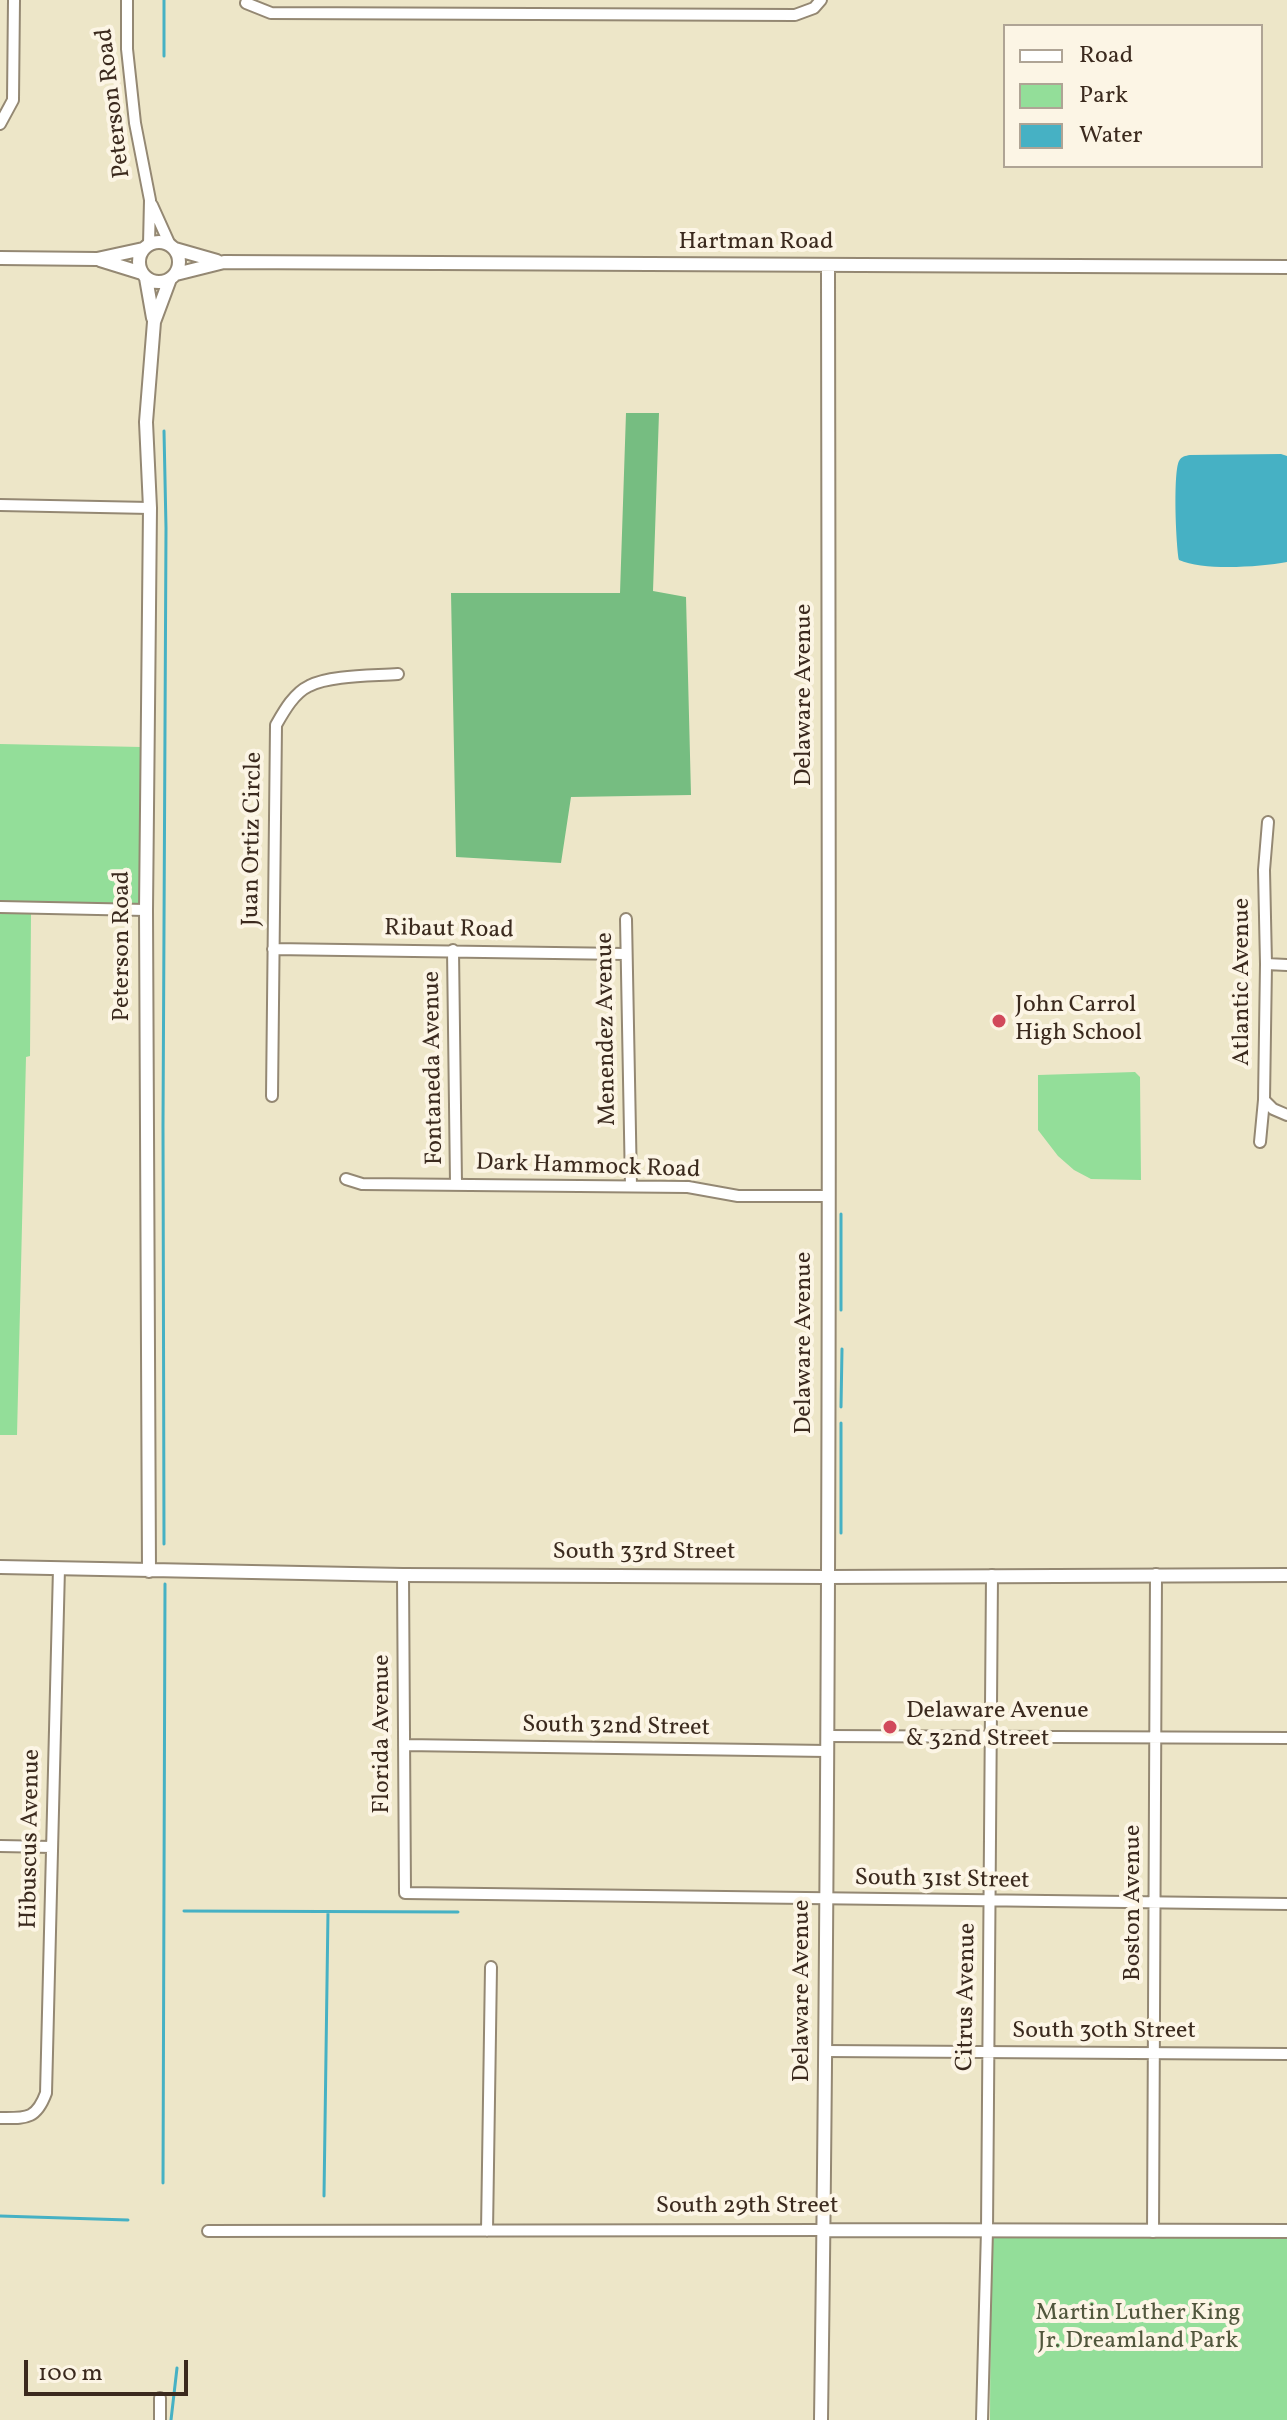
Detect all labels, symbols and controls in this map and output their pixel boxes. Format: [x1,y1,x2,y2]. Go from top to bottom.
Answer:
legend [1003,24,1263,168]
street label: Peterson Road [92,26,138,180]
text: Road [1079,39,1133,73]
text: Park [1079,79,1128,113]
text: Water [1079,119,1143,153]
street label: Hartman Road [678,230,834,258]
street label: Delaware Avenue [792,604,820,786]
street label: Juan Ortiz Circle [238,752,270,926]
street label: Peterson Road [110,871,138,1021]
street label: Atlantic Avenue [1230,898,1258,1066]
street label: Ribaut Road [384,915,514,947]
street label: Menendez Avenue [592,932,624,1126]
street label: Fontaneda Avenue [419,971,451,1165]
place label: John Carrol High School [1015,993,1142,1049]
marker: John Carrol High School [990,1012,1008,1030]
street label: Dark Hammock Road [475,1150,701,1186]
street label: Delaware Avenue [792,1252,820,1434]
street label: South 33rd Street [553,1540,735,1568]
street label: Florida Avenue [370,1654,398,1814]
place label: Delaware Avenue & 32nd Street [906,1699,1089,1755]
street label: South 32nd Street [522,1712,710,1744]
marker: Delaware Avenue & 32nd Street [881,1718,899,1736]
street label: Hibuscus Avenue [16,1749,48,1929]
street label: Boston Avenue [1121,1825,1149,1981]
street label: South 31st Street [854,1865,1030,1897]
street label: Delaware Avenue [790,1900,818,2082]
street label: Citrus Avenue [952,1923,984,2071]
street label: South 30th Street [1012,2019,1196,2047]
street label: South 29th Street [656,2194,838,2222]
park label: Martin Luther King Jr. Dreamland Park [1035,2301,1241,2357]
scale bar [28,2344,192,2394]
text: 100 m [38,2357,103,2391]

